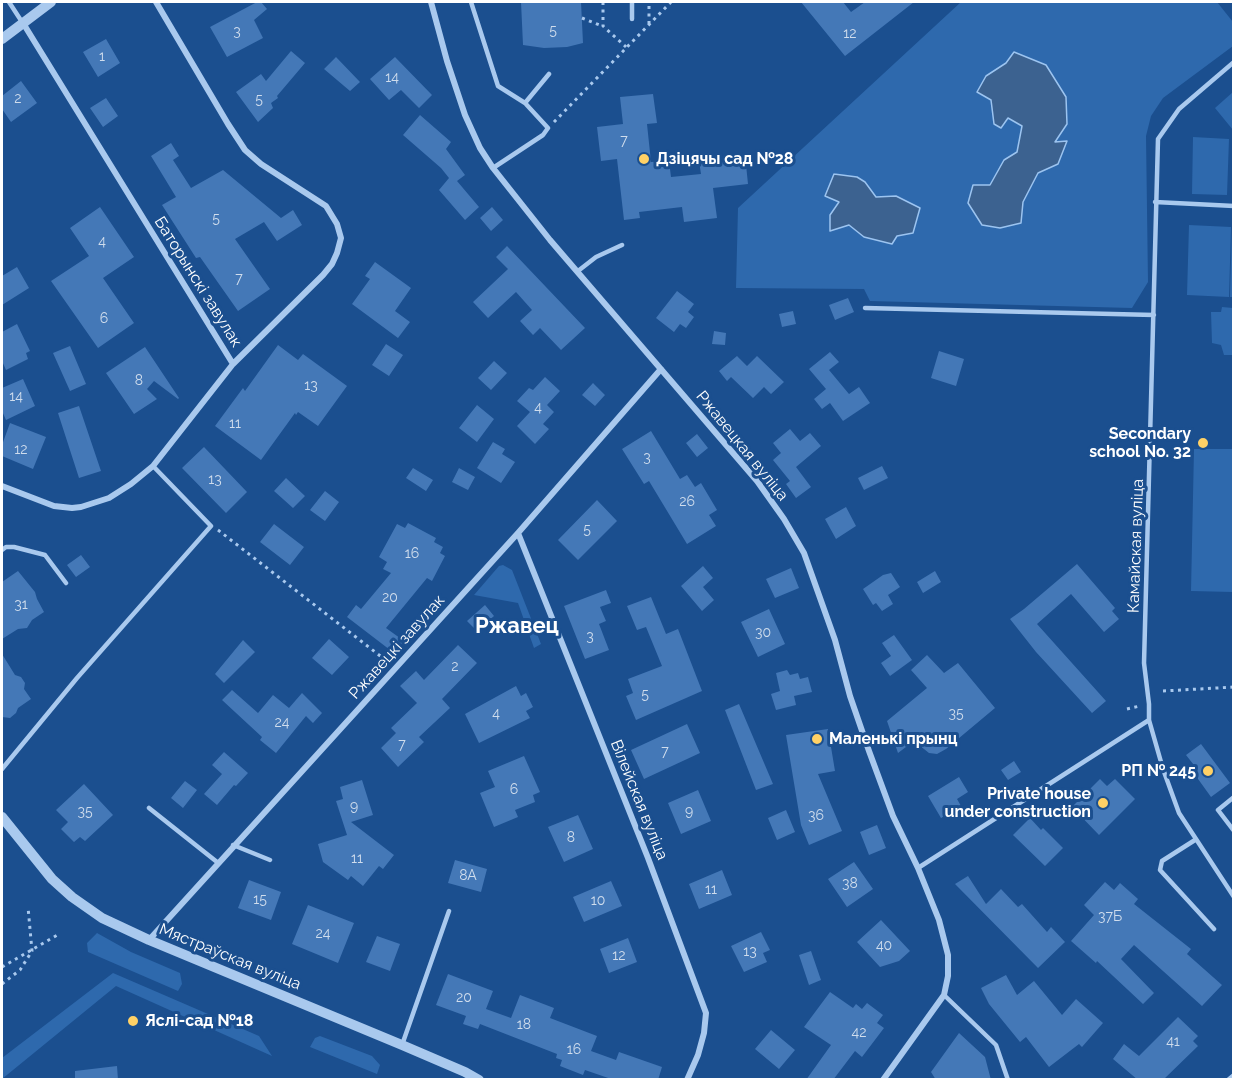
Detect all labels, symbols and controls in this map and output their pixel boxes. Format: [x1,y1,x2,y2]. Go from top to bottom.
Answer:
house number: 5 [549,23,557,39]
house number: 3 [233,24,241,40]
house number: 12 [843,26,857,42]
house number: 1 [99,49,105,65]
house number: 14 [385,70,399,86]
house number: 2 [14,91,22,107]
house number: 5 [255,92,263,108]
house number: 7 [620,133,628,149]
place label: Дзіцячы сад №28 [656,149,794,169]
marker: Дзіцячы сад №28 [637,152,651,166]
house number: 5 [212,211,220,227]
street label: Баторынскі завулак [150,213,246,351]
house number: 4 [98,234,106,250]
house number: 7 [235,271,243,287]
house number: 6 [100,311,108,327]
house number: 8 [135,373,143,389]
house number: 13 [304,378,318,394]
street label: Ржавецкая вуліца [692,387,792,505]
house number: 14 [9,389,23,405]
house number: 4 [534,400,542,416]
house number: 11 [229,416,241,432]
place label: Secondary school No. 32 [1089,424,1191,462]
marker: Secondary school No. 32 [1196,436,1210,450]
house number: 12 [14,442,28,458]
house number: 3 [643,450,651,466]
house number: 13 [208,472,222,488]
street label: Камайская вуліца [1124,479,1148,613]
house number: 26 [679,494,695,510]
house number: 5 [583,522,591,538]
house number: 16 [405,546,419,562]
house number: 20 [382,590,398,606]
street label: Ржавецкі завулак [345,591,449,703]
house number: 31 [14,597,28,613]
district label: Ржавец [475,613,559,639]
house number: 30 [755,625,771,641]
house number: 3 [586,629,594,645]
house number: 2 [451,659,459,675]
house number: 5 [641,687,649,703]
house number: 4 [492,706,500,722]
house number: 35 [948,706,964,722]
house number: 24 [275,715,289,731]
place label: Маленькі прынц [829,729,957,749]
marker: Маленькі прынц [810,732,824,746]
house number: 7 [398,737,406,753]
street label: Вілейская вуліца [606,737,672,863]
house number: 7 [661,744,669,760]
place label: РП № 245 [1121,761,1196,781]
marker: РП № 245 [1201,764,1215,778]
house number: 6 [510,782,518,798]
place label: Private house under construction [945,784,1091,822]
marker: Private house under construction [1096,796,1110,810]
house number: 9 [350,799,358,815]
house number: 35 [77,804,93,820]
house number: 9 [685,804,693,820]
house number: 36 [808,808,824,824]
house number: 8 [567,830,575,846]
house number: 11 [351,851,363,867]
house number: 8А [459,868,477,884]
house number: 38 [842,876,858,892]
house number: 11 [705,882,717,898]
house number: 15 [253,892,267,908]
house number: 10 [591,893,605,909]
house number: 37Б [1098,909,1122,925]
street label: Мястраўская вуліца [156,920,304,994]
house number: 24 [316,926,330,942]
house number: 40 [876,938,892,954]
house number: 13 [743,944,757,960]
house number: 12 [612,948,626,964]
house number: 20 [456,990,472,1006]
place label: Яслі-сад №18 [145,1011,253,1031]
marker: Яслі-сад №18 [126,1014,140,1028]
house number: 18 [517,1017,531,1033]
house number: 42 [852,1025,866,1041]
house number: 41 [1166,1034,1180,1050]
house number: 16 [567,1042,581,1058]

